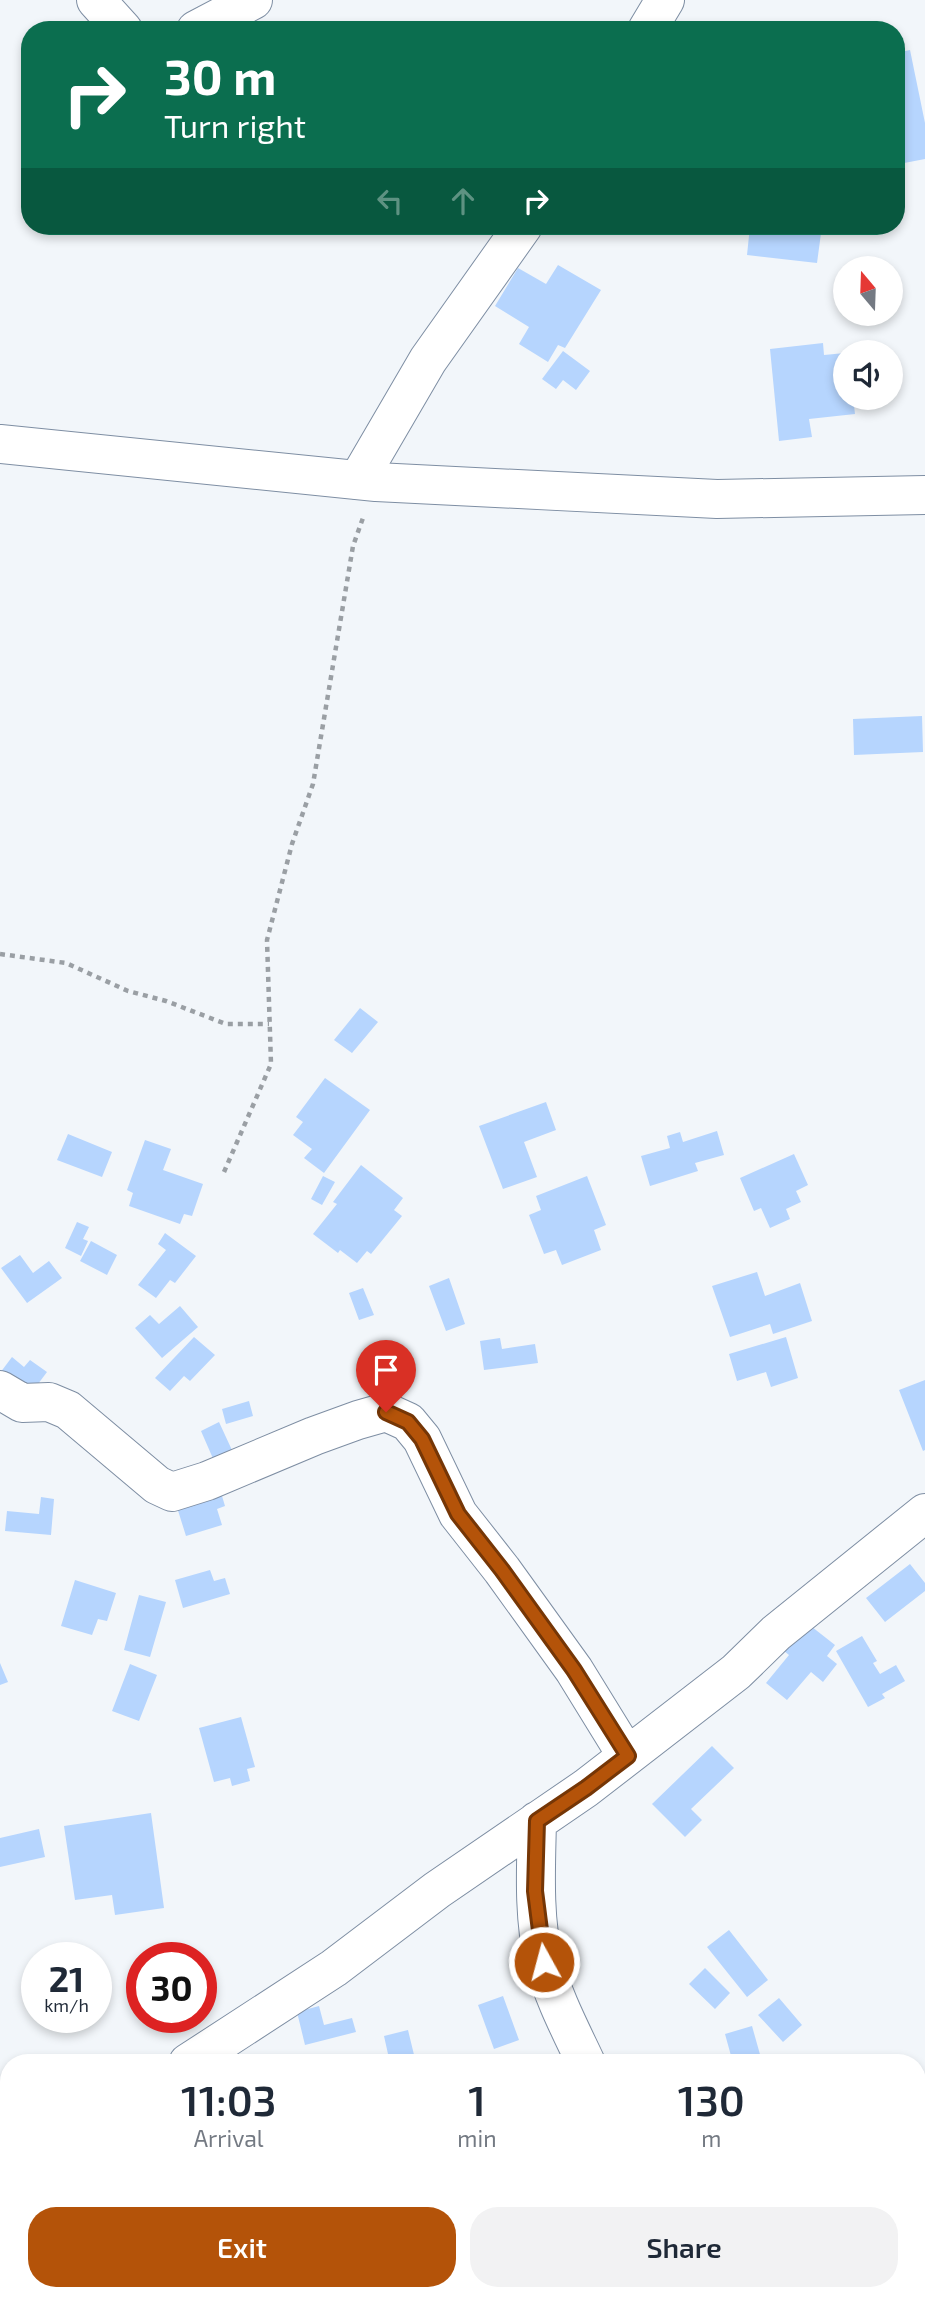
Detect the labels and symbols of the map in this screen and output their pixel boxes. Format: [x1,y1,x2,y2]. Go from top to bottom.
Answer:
north arrow [833,256,903,326]
pin [356,1340,416,1412]
position arrow [507,1925,581,1999]
speed limit sign: 30 [126,1942,217,2033]

